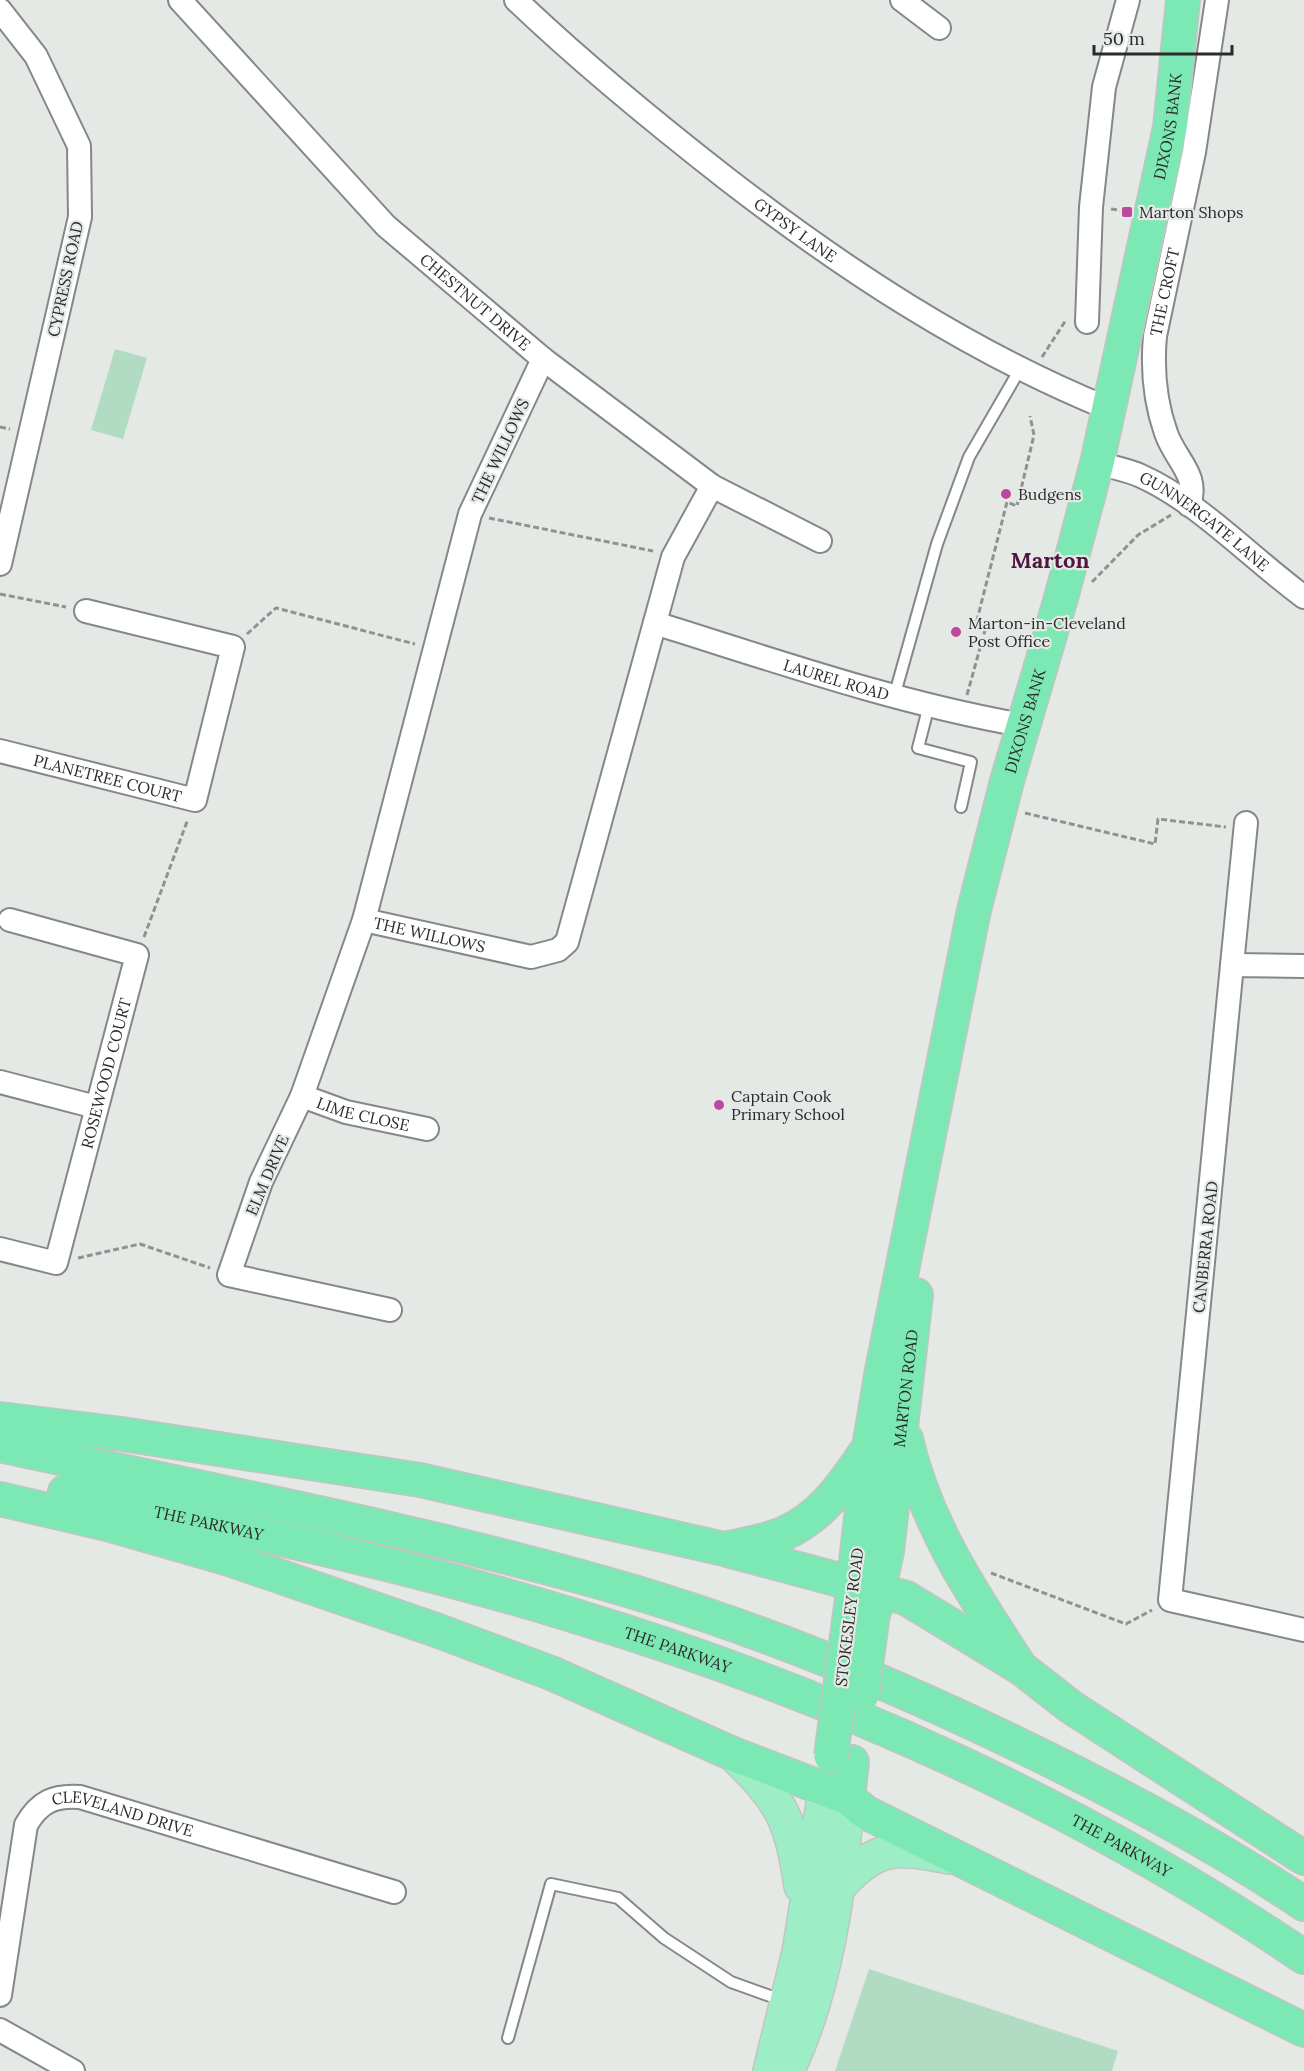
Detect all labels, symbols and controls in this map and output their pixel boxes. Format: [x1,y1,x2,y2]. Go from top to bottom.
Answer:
scale bar [1094,18,1232,56]
text: 50 m [1103,27,1145,50]
street label: DIXONS BANK [1149,72,1185,182]
street label: GYPSY LANE [750,193,841,266]
place label: Marton Shops [1139,202,1243,222]
marker: Marton Shops [1120,205,1134,219]
street label: CYPRESS ROAD [43,219,87,339]
street label: THE CROFT [1145,246,1183,338]
street label: CHESTNUT DRIVE [416,249,535,354]
street label: THE WILLOWS [467,395,533,507]
street label: GUNNERGATE LANE [1136,467,1274,575]
place label: Budgens [1018,484,1082,504]
marker: Budgens [999,487,1013,501]
district label: Marton [1011,546,1089,574]
place label: Marton-in-Cleveland Post Office [968,613,1126,651]
marker: Marton-in-Cleveland Post Office [949,625,963,639]
street label: LAUREL ROAD [781,654,892,704]
street label: DIXONS BANK [1000,666,1050,776]
street label: PLANETREE COURT [32,750,184,806]
street label: THE WILLOWS [372,912,487,957]
street label: ROSEWOOD COURT [77,996,135,1151]
place label: Captain Cook Primary School [731,1086,845,1124]
street label: LIME CLOSE [314,1092,412,1135]
marker: Captain Cook Primary School [712,1098,726,1112]
street label: ELM DRIVE [241,1132,293,1218]
street label: CANBERRA ROAD [1188,1180,1222,1314]
street label: MARTON ROAD [889,1328,922,1448]
street label: THE PARKWAY [152,1501,266,1545]
street label: STOKESLEY ROAD [831,1546,867,1688]
street label: THE PARKWAY [622,1622,735,1677]
street label: CLEVELAND DRIVE [49,1787,196,1841]
street label: THE PARKWAY [1068,1810,1176,1882]

